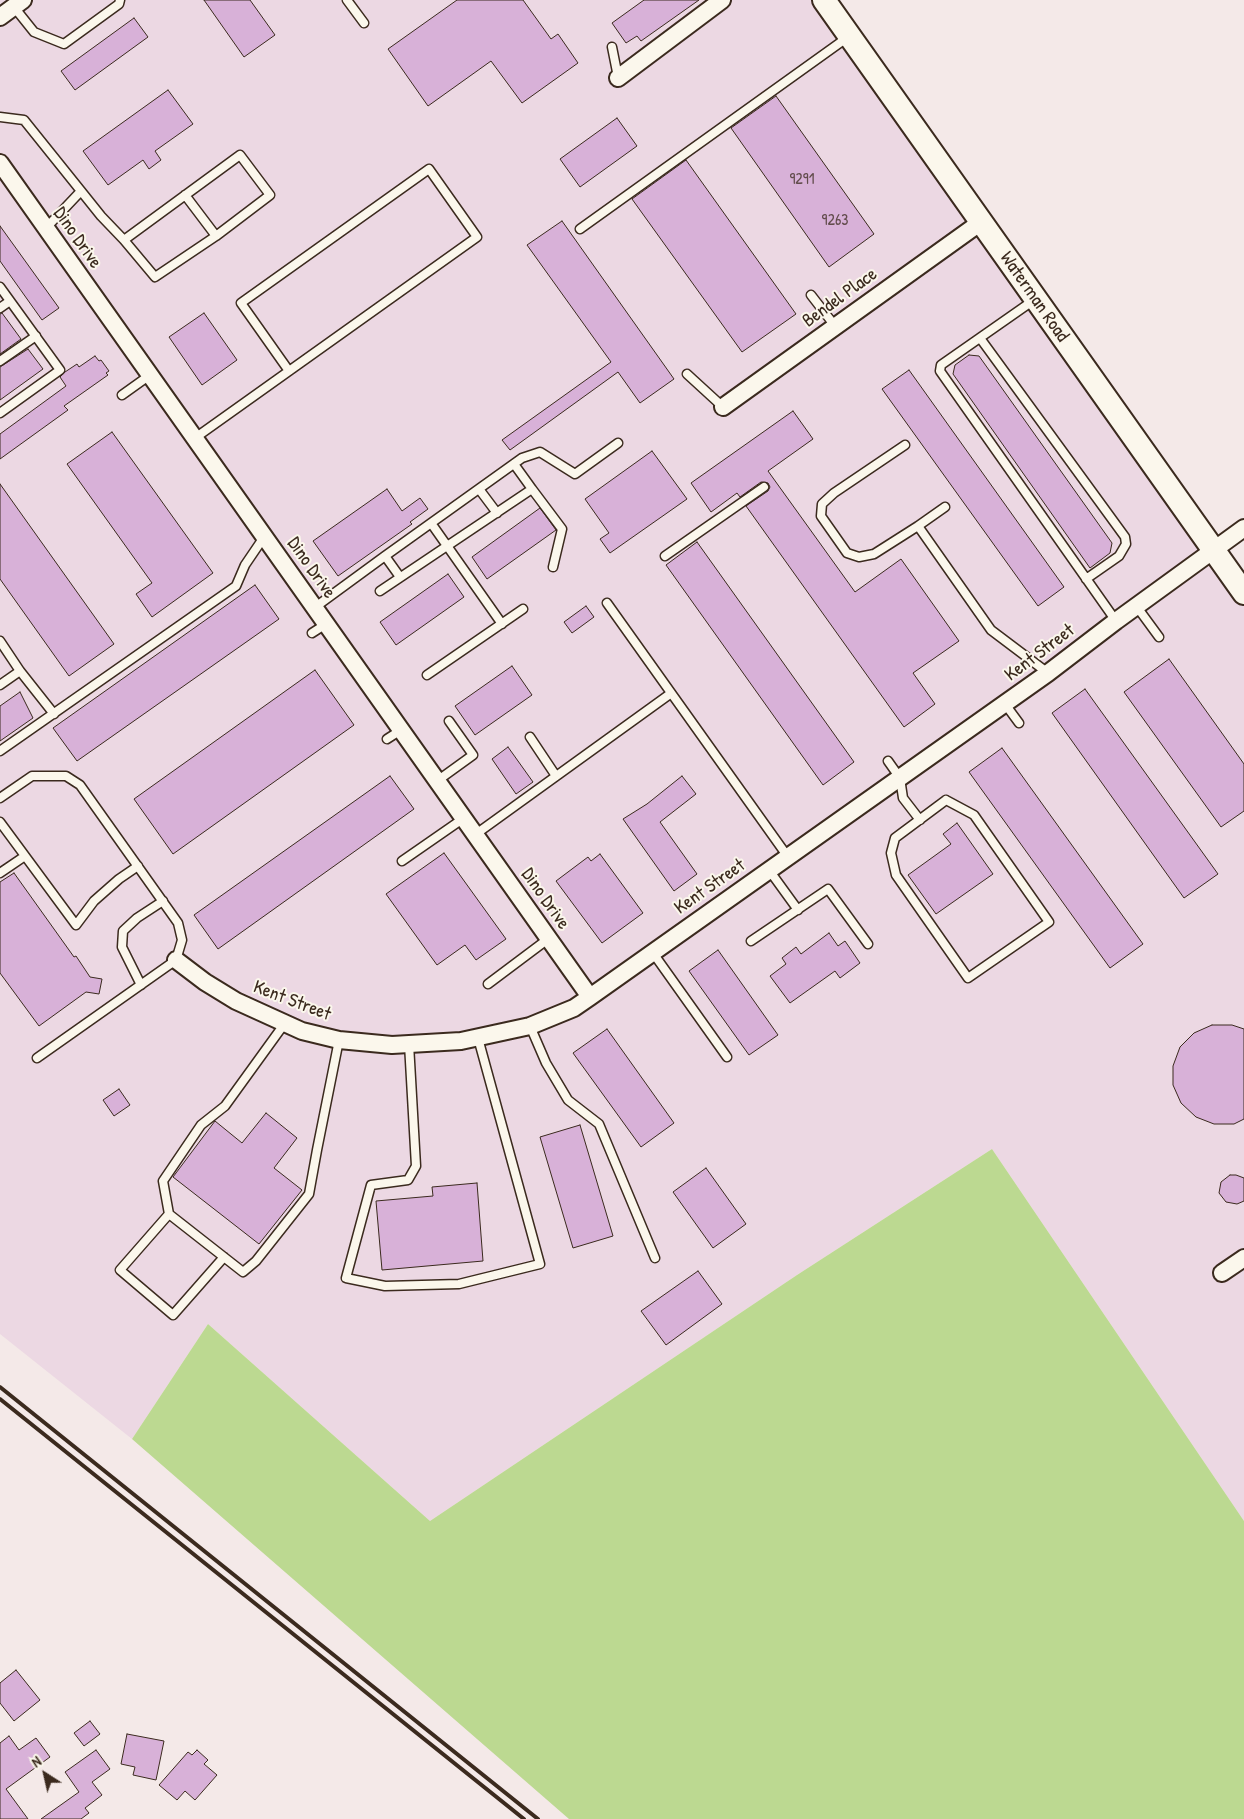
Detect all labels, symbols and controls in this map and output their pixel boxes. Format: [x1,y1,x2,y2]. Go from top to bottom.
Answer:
house number: 9291 [789,170,815,190]
street label: Dino Drive [48,203,106,273]
house number: 9263 [822,211,848,231]
street label: Waterman Road [995,247,1073,347]
street label: Bendel Place [798,263,882,333]
street label: Dino Drive [282,533,340,603]
street label: Kent Street [1001,619,1079,687]
street label: Kent Street [670,854,750,920]
street label: Dino Drive [516,864,574,934]
street label: Kent Street [250,976,334,1026]
north arrow [20,1749,70,1799]
text: N [28,1751,45,1771]

